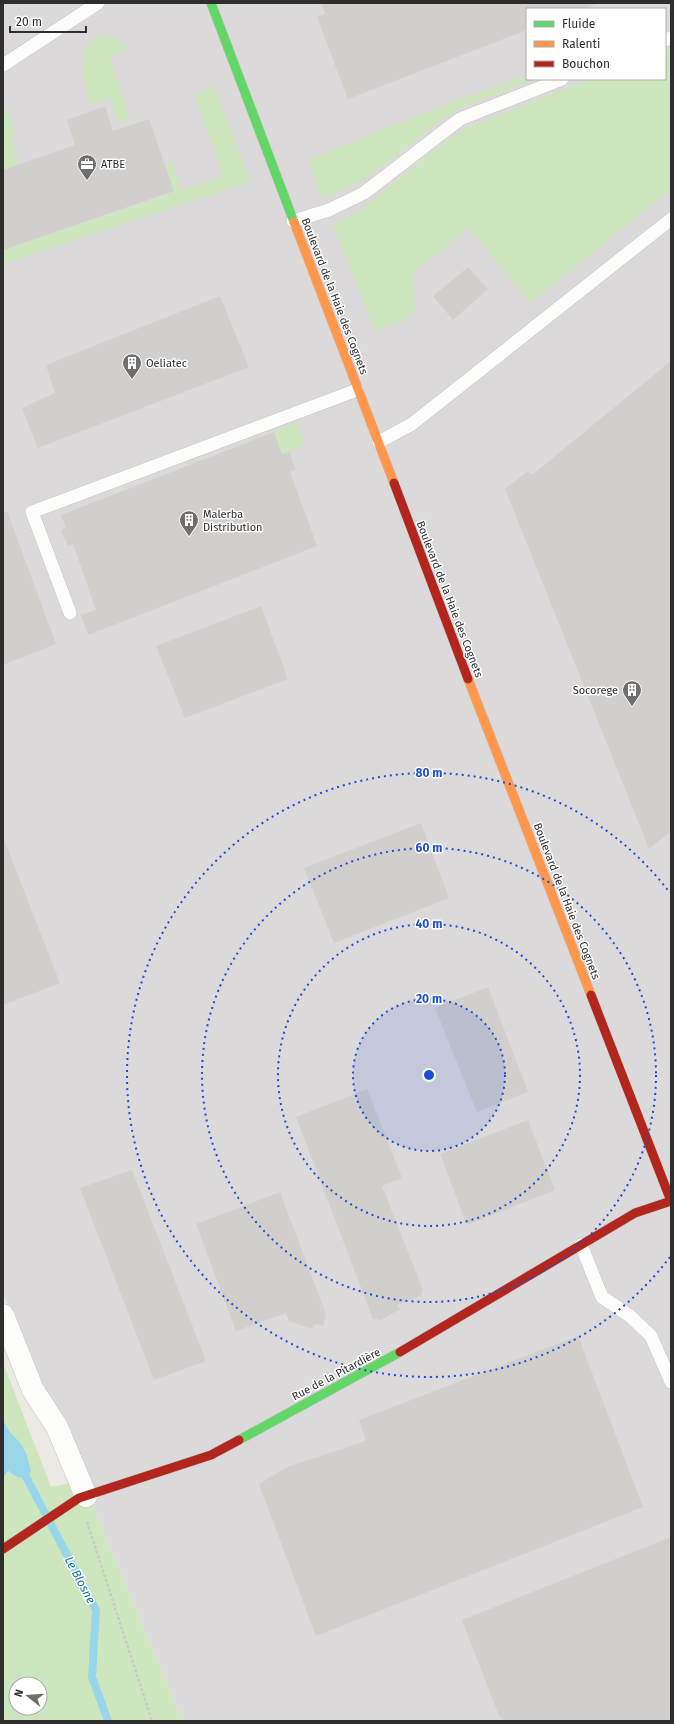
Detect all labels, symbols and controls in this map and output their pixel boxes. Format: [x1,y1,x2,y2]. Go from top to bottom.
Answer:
scale bar [10,8,86,34]
legend [526,8,666,80]
text: 20 m [16,15,42,29]
text: Fluide [562,17,595,31]
text: Ralenti [562,37,600,51]
text: Bouchon [562,57,610,71]
office icon: ATBE [76,153,98,181]
place label: ATBE [101,158,125,171]
street label: Boulevard de la Haie des Cognets [299,216,370,376]
building icon: Oeliatec [121,352,143,380]
place label: Oeliatec [146,357,187,370]
place label: Malerba Distribution [203,508,263,534]
building icon: Malerba Distribution [178,509,200,537]
street label: Boulevard de la Haie des Cognets [414,519,485,679]
building icon: Socorege [621,679,643,707]
place label: Socorege [573,684,618,697]
text: 80 m [416,766,442,780]
street label: Boulevard de la Haie des Cognets [531,821,602,981]
text: 60 m [416,841,442,855]
text: 40 m [416,917,442,931]
text: 20 m [416,992,442,1006]
centre of rings [422,1068,436,1082]
street label: Rue de la Pitardière [290,1346,383,1403]
water label: Le Blosne [62,1554,98,1606]
north arrow [8,1676,48,1716]
text: N [12,1688,26,1699]

